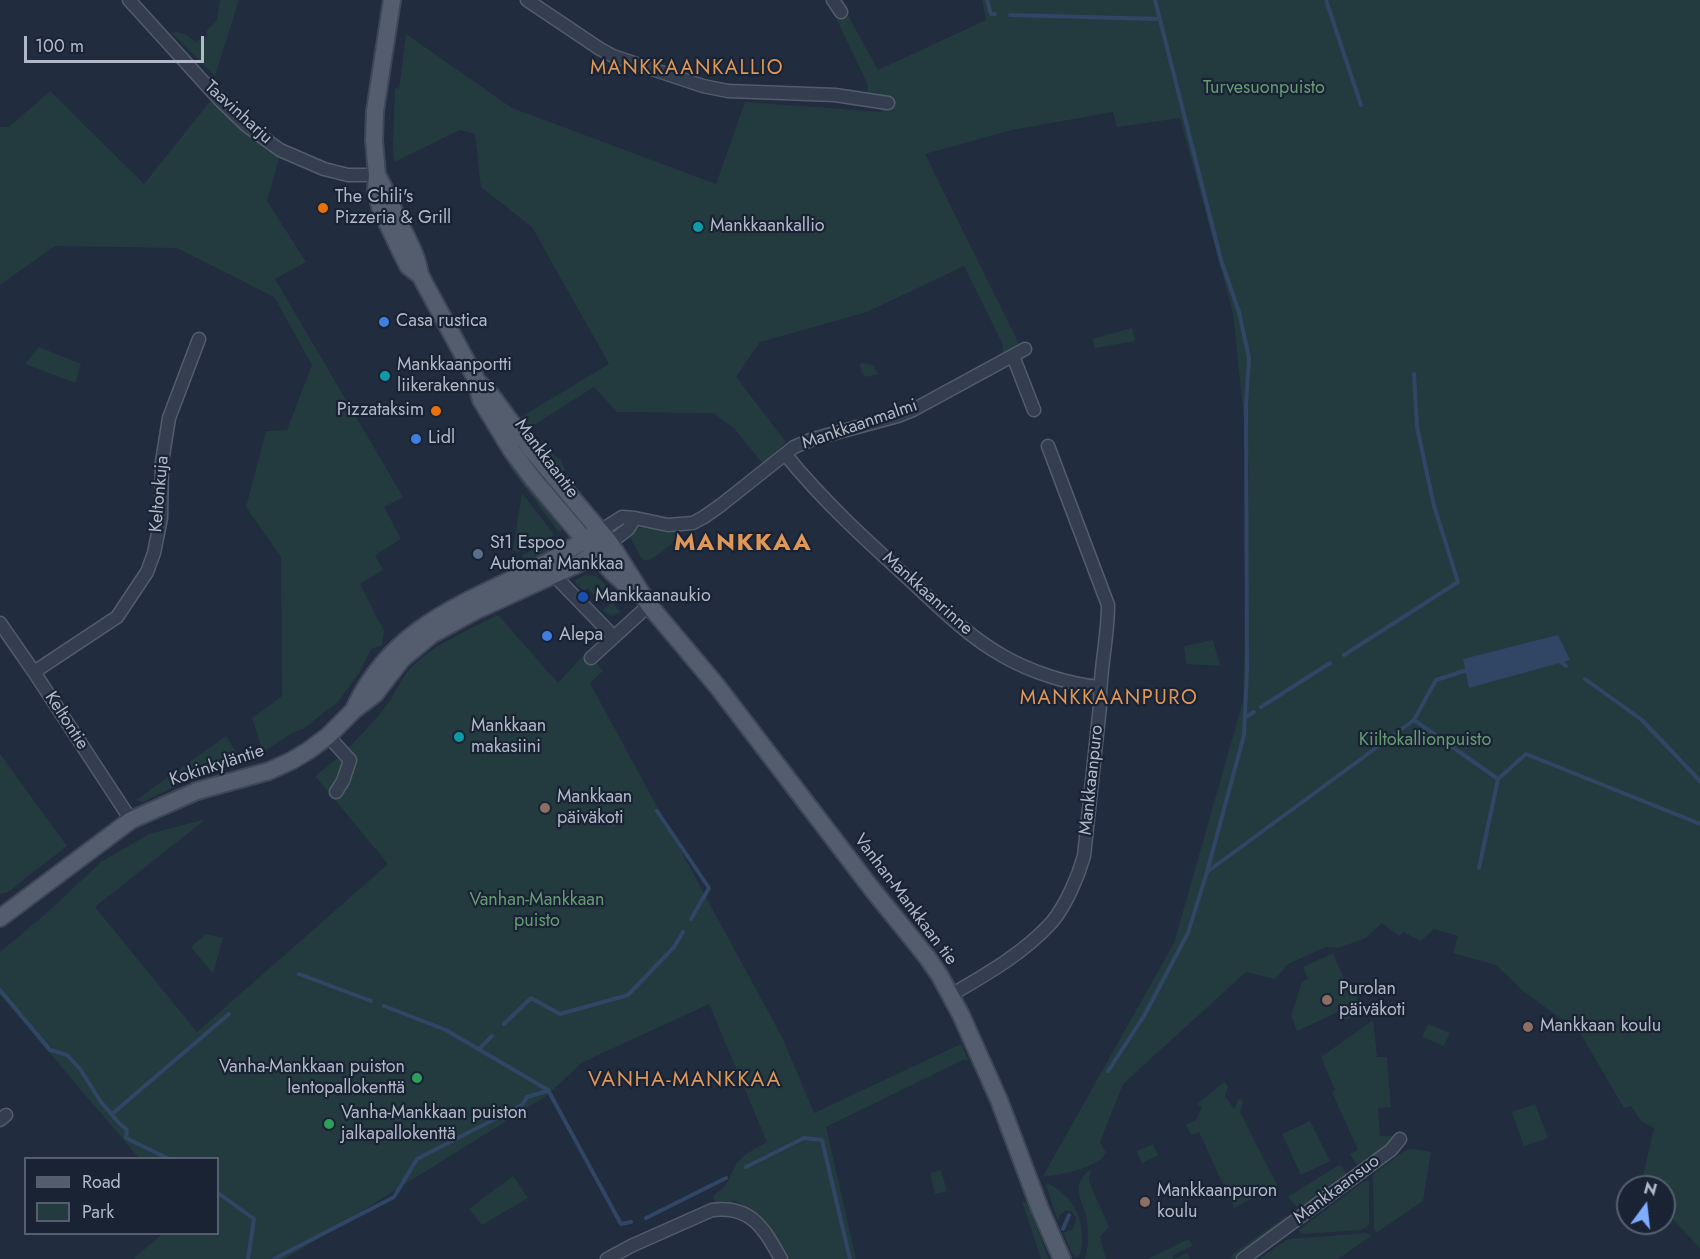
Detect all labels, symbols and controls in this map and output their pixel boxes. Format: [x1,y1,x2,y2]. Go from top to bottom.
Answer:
scale bar [27,24,207,62]
text: 100 m [35,33,84,59]
district label: MANKKAANKALLIO [590,57,784,81]
street label: Taavinharju [200,77,276,149]
park label: Turvesuonpuisto [1203,78,1325,100]
place label: The Chili's Pizzeria & Grill [335,187,451,230]
marker: The Chili's Pizzeria & Grill [316,201,330,215]
place label: Mankkaankallio [710,216,825,238]
marker: Mankkaankallio [691,220,705,234]
place label: Casa rustica [396,311,487,333]
marker: Casa rustica [377,315,391,329]
place label: Mankkaanportti liikerakennus [397,355,512,398]
marker: Mankkaanportti liikerakennus [378,369,392,383]
street label: Mankkaanmalmi [799,395,921,455]
place label: Pizzataksim [337,400,424,422]
marker: Pizzataksim [429,404,443,418]
street label: Mankkaantie [509,415,583,503]
place label: Lidl [428,428,455,450]
marker: Lidl [409,432,423,446]
street label: Keltonkuja [146,455,174,533]
district label: MANKKAA [674,530,812,558]
place label: St1 Espoo Automat Mankkaa [490,533,623,576]
marker: St1 Espoo Automat Mankkaa [471,547,485,561]
street label: Mankkaanrinne [877,548,977,640]
place label: Mankkaanaukio [595,586,711,608]
marker: Mankkaanaukio [576,590,590,604]
place label: Alepa [559,625,603,647]
marker: Alepa [540,629,554,643]
district label: MANKKAANPURO [1020,687,1198,711]
street label: Keltontie [39,688,93,754]
place label: Mankkaan makasiini [471,716,546,758]
street label: Mankkaanpuro [1075,724,1109,836]
marker: Mankkaan makasiini [452,730,466,744]
park label: Kiiltokallionpuisto [1359,730,1491,752]
street label: Kokinkyläntie [167,741,267,791]
place label: Mankkaan päiväkoti [557,787,632,830]
marker: Mankkaan päiväkoti [538,801,552,815]
street label: Vanhan-Mankkaan tie [849,830,961,970]
park label: Vanhan-Mankkaan puisto [470,890,604,932]
place label: Purolan päiväkoti [1339,979,1406,1022]
marker: Purolan päiväkoti [1320,993,1334,1007]
place label: Mankkaan koulu [1540,1016,1661,1038]
marker: Mankkaan koulu [1521,1020,1535,1034]
place label: Vanha-Mankkaan puiston lentopallokenttä [219,1057,405,1100]
district label: VANHA-MANKKAA [588,1068,782,1094]
marker: Vanha-Mankkaan puiston lentopallokenttä [410,1071,424,1085]
place label: Vanha-Mankkaan puiston jalkapallokenttä [341,1103,527,1146]
marker: Vanha-Mankkaan puiston jalkapallokenttä [322,1117,336,1131]
street label: Mankkaansuo [1290,1151,1384,1229]
legend [24,1157,219,1235]
text: Road [82,1169,121,1195]
north arrow [1616,1175,1676,1235]
text: N [1641,1176,1659,1202]
place label: Mankkaanpuron koulu [1157,1181,1277,1224]
marker: Mankkaanpuron koulu [1138,1195,1152,1209]
text: Park [82,1199,114,1225]

